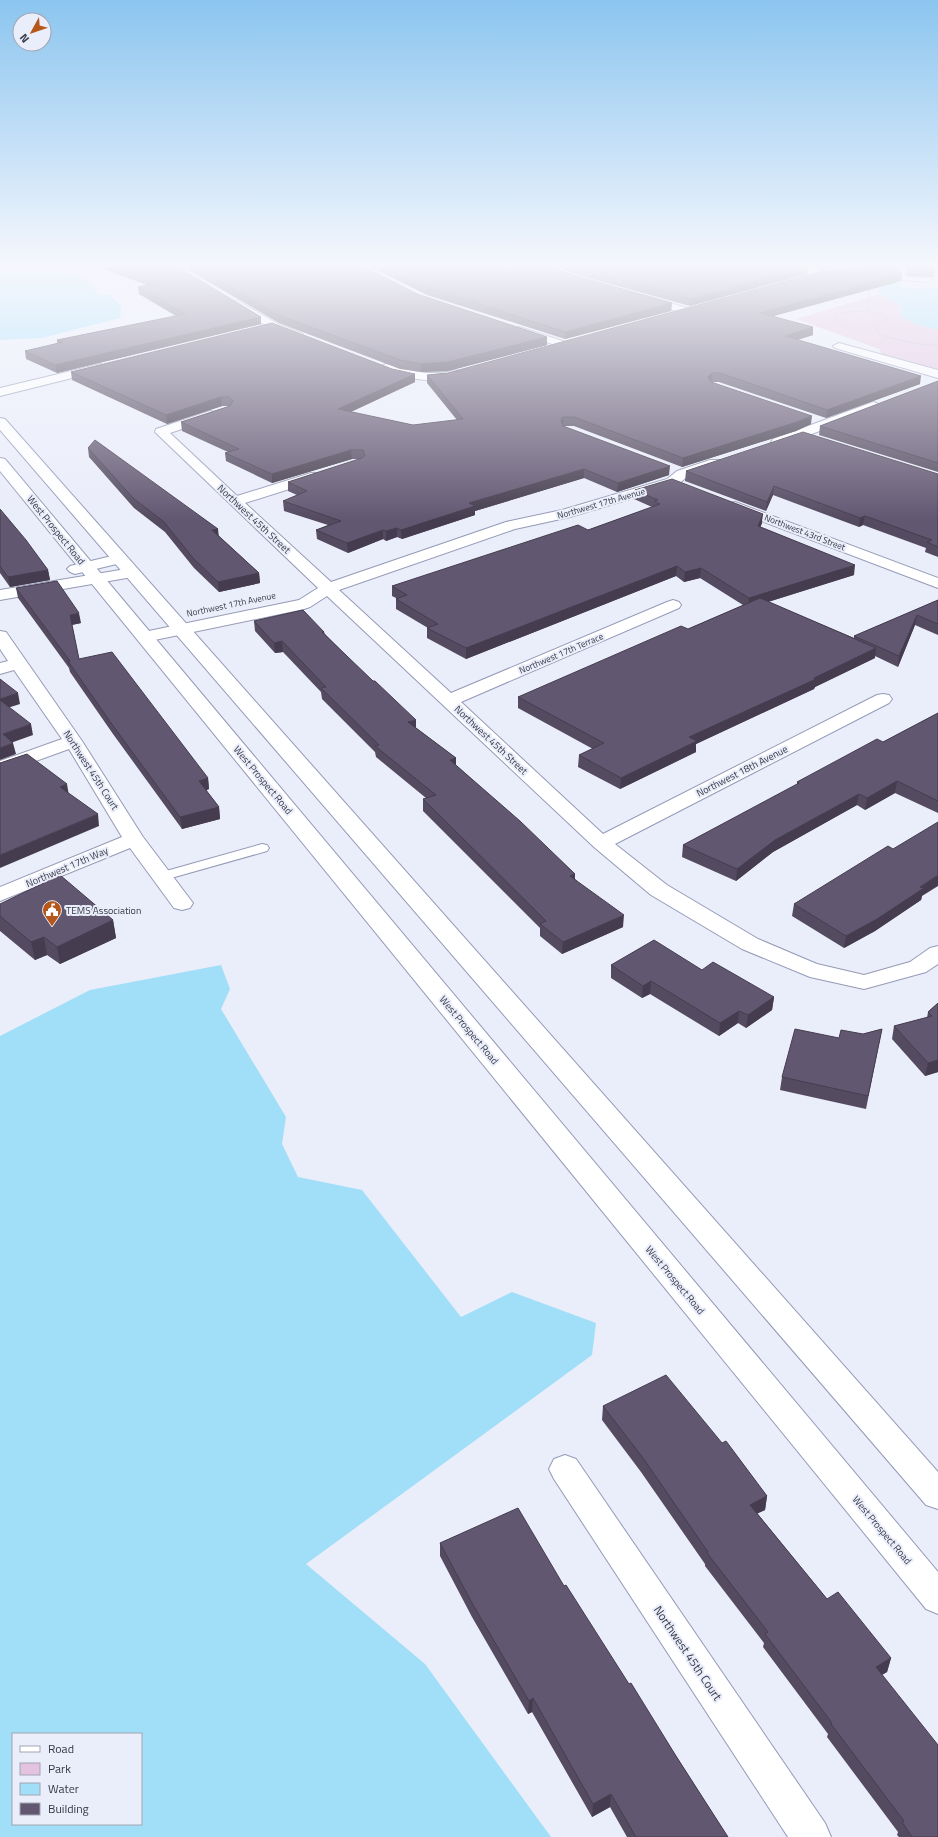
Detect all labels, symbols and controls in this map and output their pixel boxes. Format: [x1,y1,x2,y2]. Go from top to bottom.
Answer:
north arrow [12,12,52,52]
text: N [16,30,33,46]
street label: Northwest 45th Street [214,481,294,557]
street label: Northwest 17th Avenue [556,484,647,522]
street label: West Prospect Road [23,492,89,568]
street label: Northwest 43rd Street [763,511,848,554]
street label: Northwest 17th Avenue [185,588,277,620]
street label: Northwest 17th Terrace [517,629,605,677]
street label: Northwest 45th Street [451,702,531,778]
street label: Northwest 45th Court [60,727,123,813]
street label: Northwest 18th Avenue [694,741,790,801]
street label: West Prospect Road [230,742,296,818]
street label: Northwest 17th Way [24,843,111,891]
public building icon: TEMS Association [41,899,63,927]
place label: TEMS Association [66,903,141,918]
street label: West Prospect Road [436,992,502,1068]
street label: West Prospect Road [642,1242,708,1318]
street label: West Prospect Road [849,1492,915,1568]
street label: Northwest 45th Court [649,1602,727,1705]
legend [12,1733,142,1825]
text: Road [48,1739,74,1758]
text: Park [48,1759,71,1778]
text: Water [48,1779,79,1798]
text: Building [48,1799,89,1818]

